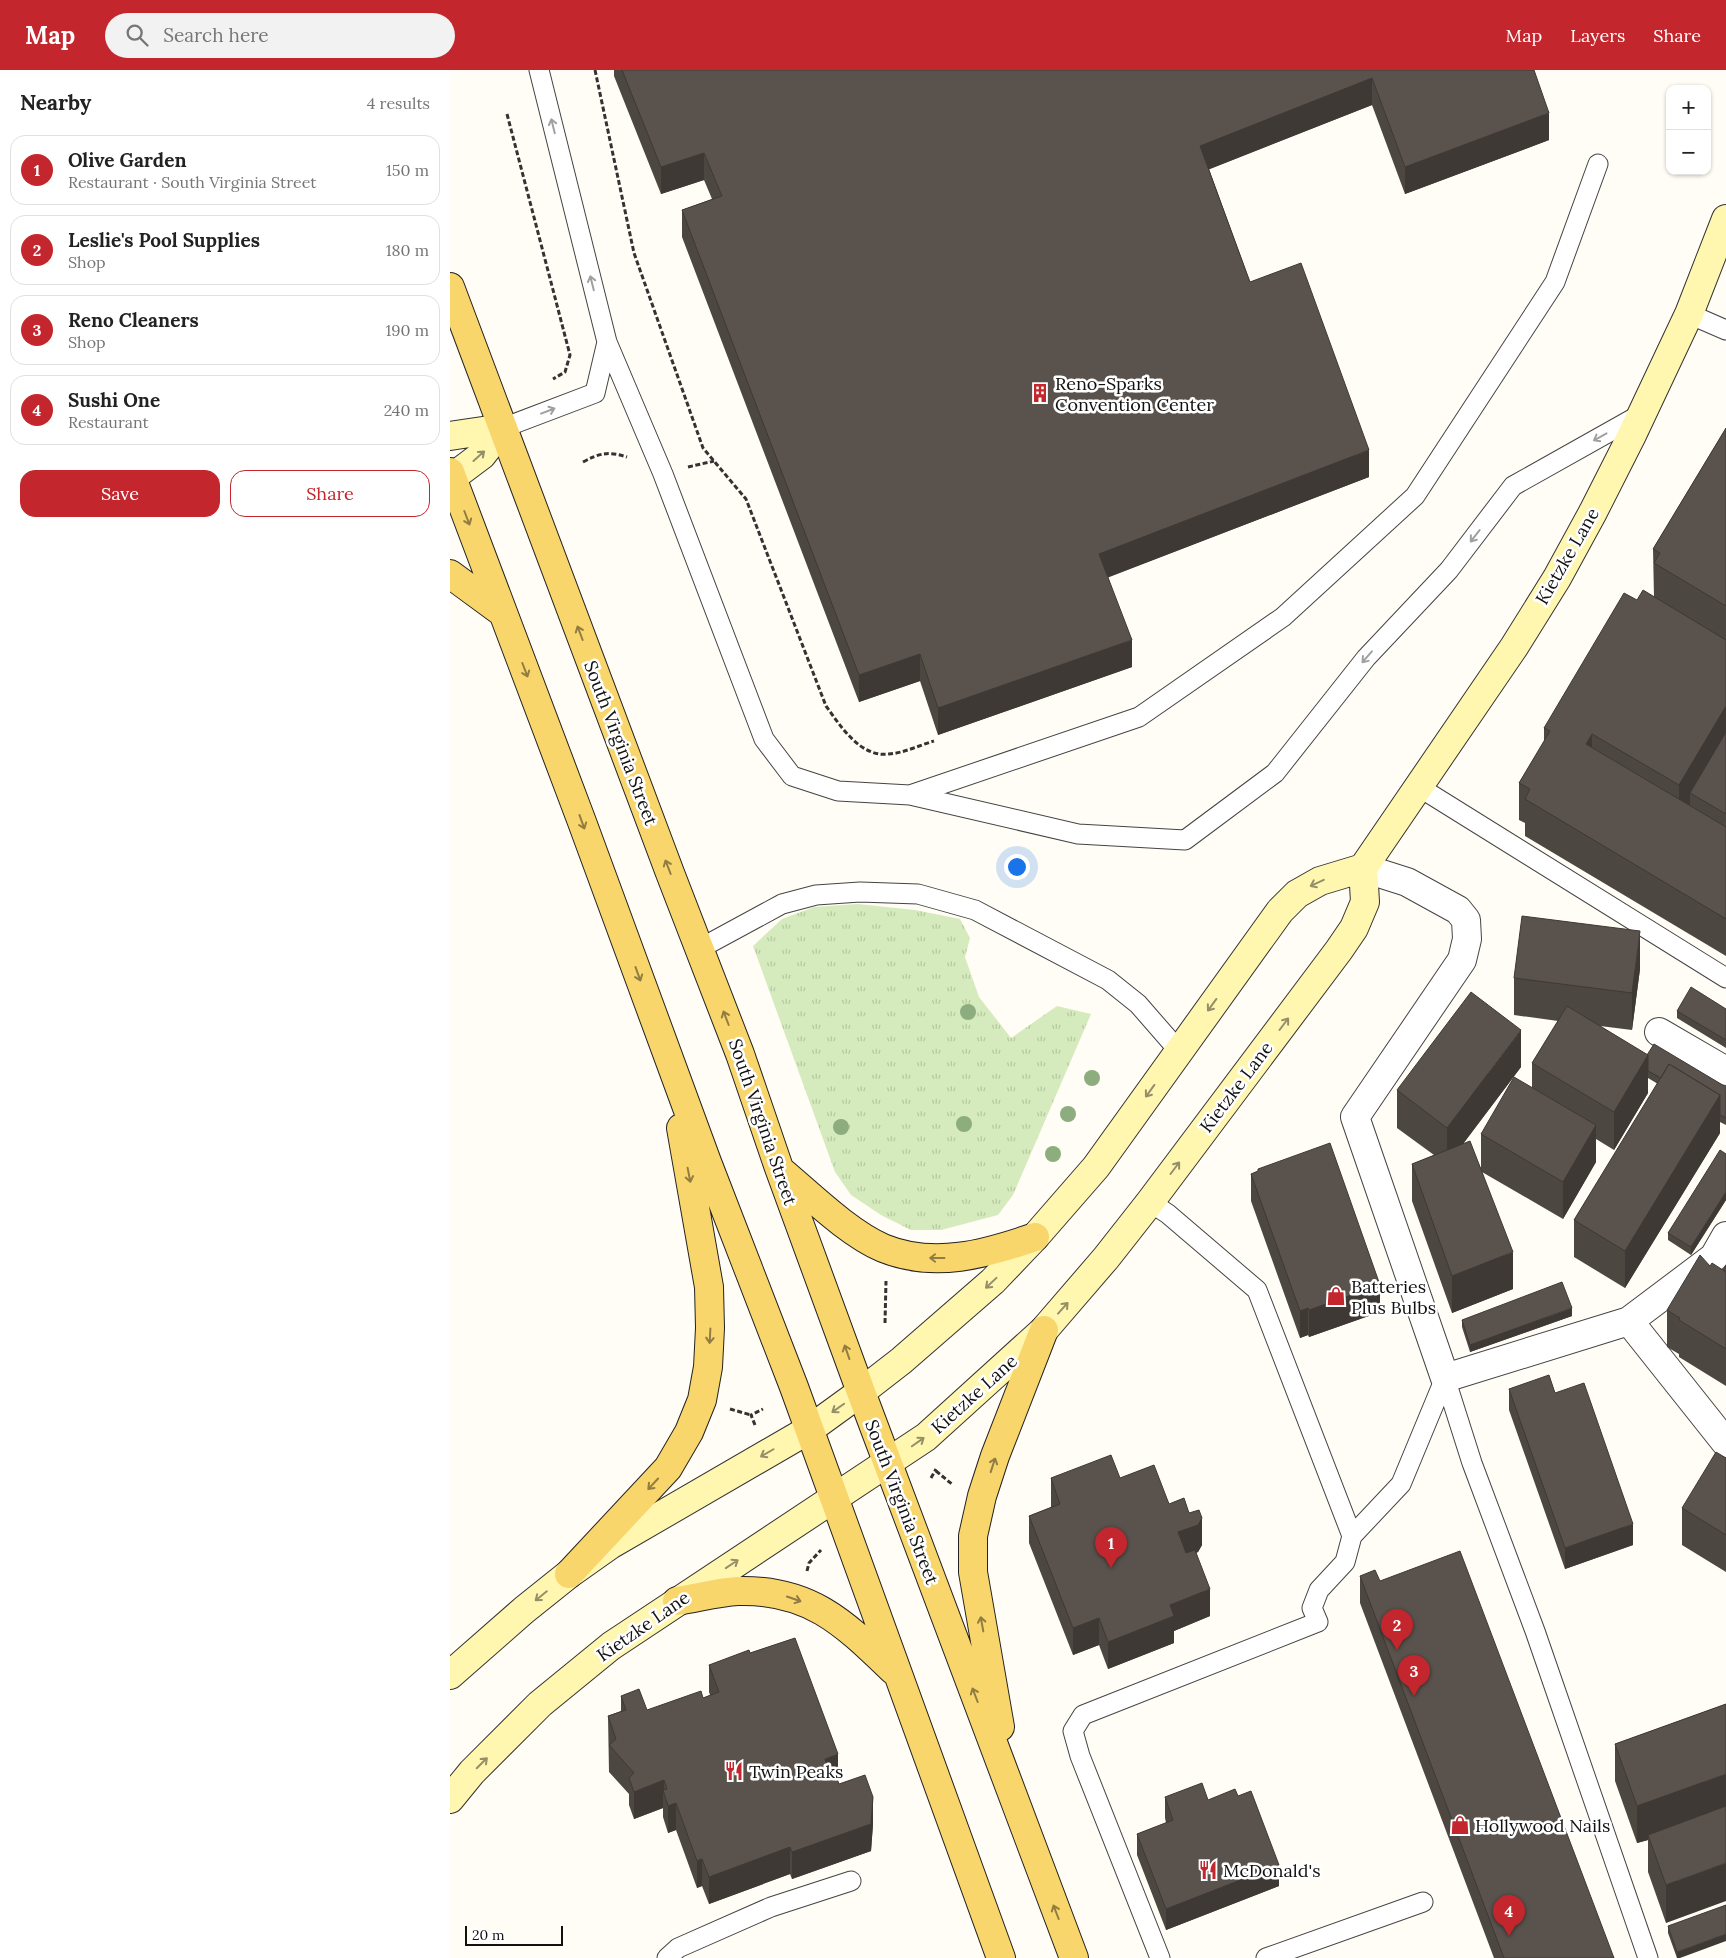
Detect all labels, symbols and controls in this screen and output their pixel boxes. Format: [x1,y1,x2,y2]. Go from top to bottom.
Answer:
search box [105,13,455,58]
text: Map [25,20,75,51]
icon: search [123,21,151,49]
text: Search here [163,23,269,47]
text: Map [1506,24,1542,47]
text: Layers [1570,24,1625,47]
text: Share [1653,24,1701,47]
map controls [1666,85,1711,175]
button: + [1666,85,1711,130]
text: Nearby [20,89,91,116]
text: 4 results [367,93,430,113]
one-way arrow [548,118,557,134]
button: − [1666,130,1711,175]
text: Olive Garden [68,148,187,172]
text: 1 [34,160,40,180]
text: 150 m [386,160,429,180]
text: Restaurant · South Virginia Street [68,172,316,192]
text: Leslie's Pool Supplies [68,228,260,252]
text: 2 [33,240,41,260]
text: 180 m [386,240,429,260]
text: Shop [68,252,106,272]
one-way arrow [587,276,597,292]
text: Reno Cleaners [68,308,199,332]
text: 3 [33,320,41,340]
text: 190 m [385,320,429,340]
text: Shop [68,332,106,352]
place label: Reno-Sparks Convention Center [1055,372,1214,416]
building icon: Reno-Sparks Convention Center [1029,382,1051,404]
text: Sushi One [68,388,160,412]
text: 4 [33,400,41,420]
text: 240 m [384,400,429,420]
one-way arrow [541,405,556,414]
text: Restaurant [68,412,149,432]
one-way arrow [1593,432,1608,442]
one-way arrow [473,450,485,462]
button: Save [20,470,220,517]
button: Share [230,470,430,517]
street label: Kietzke Lane [1530,503,1604,608]
one-way arrow [463,509,472,525]
one-way arrow [1470,529,1481,542]
one-way arrow [575,626,584,641]
one-way arrow [1361,650,1373,663]
street label: South Virginia Street [579,657,663,829]
one-way arrow [521,661,530,677]
one-way arrow [578,813,587,829]
your location [1004,854,1030,880]
one-way arrow [663,860,672,875]
one-way arrow [1309,879,1324,889]
one-way arrow [634,966,643,981]
one-way arrow [1207,998,1217,1012]
one-way arrow [721,1011,730,1027]
one-way arrow [1279,1017,1289,1031]
street label: South Virginia Street [724,1036,802,1208]
street label: Kietzke Lane [1194,1037,1278,1137]
one-way arrow [1145,1084,1155,1098]
one-way arrow [1170,1162,1181,1175]
one-way arrow [685,1167,695,1183]
one-way arrow [929,1253,945,1263]
place label: Batteries Plus Bulbs [1351,1275,1436,1319]
one-way arrow [984,1277,997,1289]
shop icon: Batteries Plus Bulbs [1325,1285,1347,1307]
one-way arrow [1057,1302,1069,1315]
one-way arrow [705,1327,714,1343]
one-way arrow [842,1344,852,1360]
street label: Kietzke Lane [926,1349,1022,1439]
one-way arrow [832,1403,846,1413]
street label: South Virginia Street [860,1416,944,1588]
one-way arrow [911,1437,925,1447]
one-way arrow [760,1448,775,1458]
one-way arrow [988,1457,998,1473]
one-way arrow [647,1477,659,1490]
pin: 1 [1095,1527,1127,1568]
one-way arrow [725,1559,739,1569]
street label: Kietzke Lane [592,1585,694,1666]
one-way arrow [535,1590,548,1601]
one-way arrow [786,1595,801,1604]
pin: 2 [1381,1609,1413,1650]
one-way arrow [977,1617,987,1633]
pin: 3 [1398,1655,1430,1696]
one-way arrow [970,1687,979,1703]
one-way arrow [476,1756,488,1769]
restaurant icon: Twin Peaks [723,1760,745,1782]
place label: Twin Peaks [749,1760,843,1783]
shop icon: Hollywood Nails [1449,1814,1471,1836]
place label: Hollywood Nails [1475,1814,1610,1837]
restaurant icon: McDonald's [1197,1859,1219,1881]
place label: McDonald's [1223,1859,1321,1882]
pin: 4 [1493,1895,1525,1936]
one-way arrow [1051,1905,1060,1920]
scale bar [465,1923,562,1946]
text: 20 m [472,1926,504,1944]

